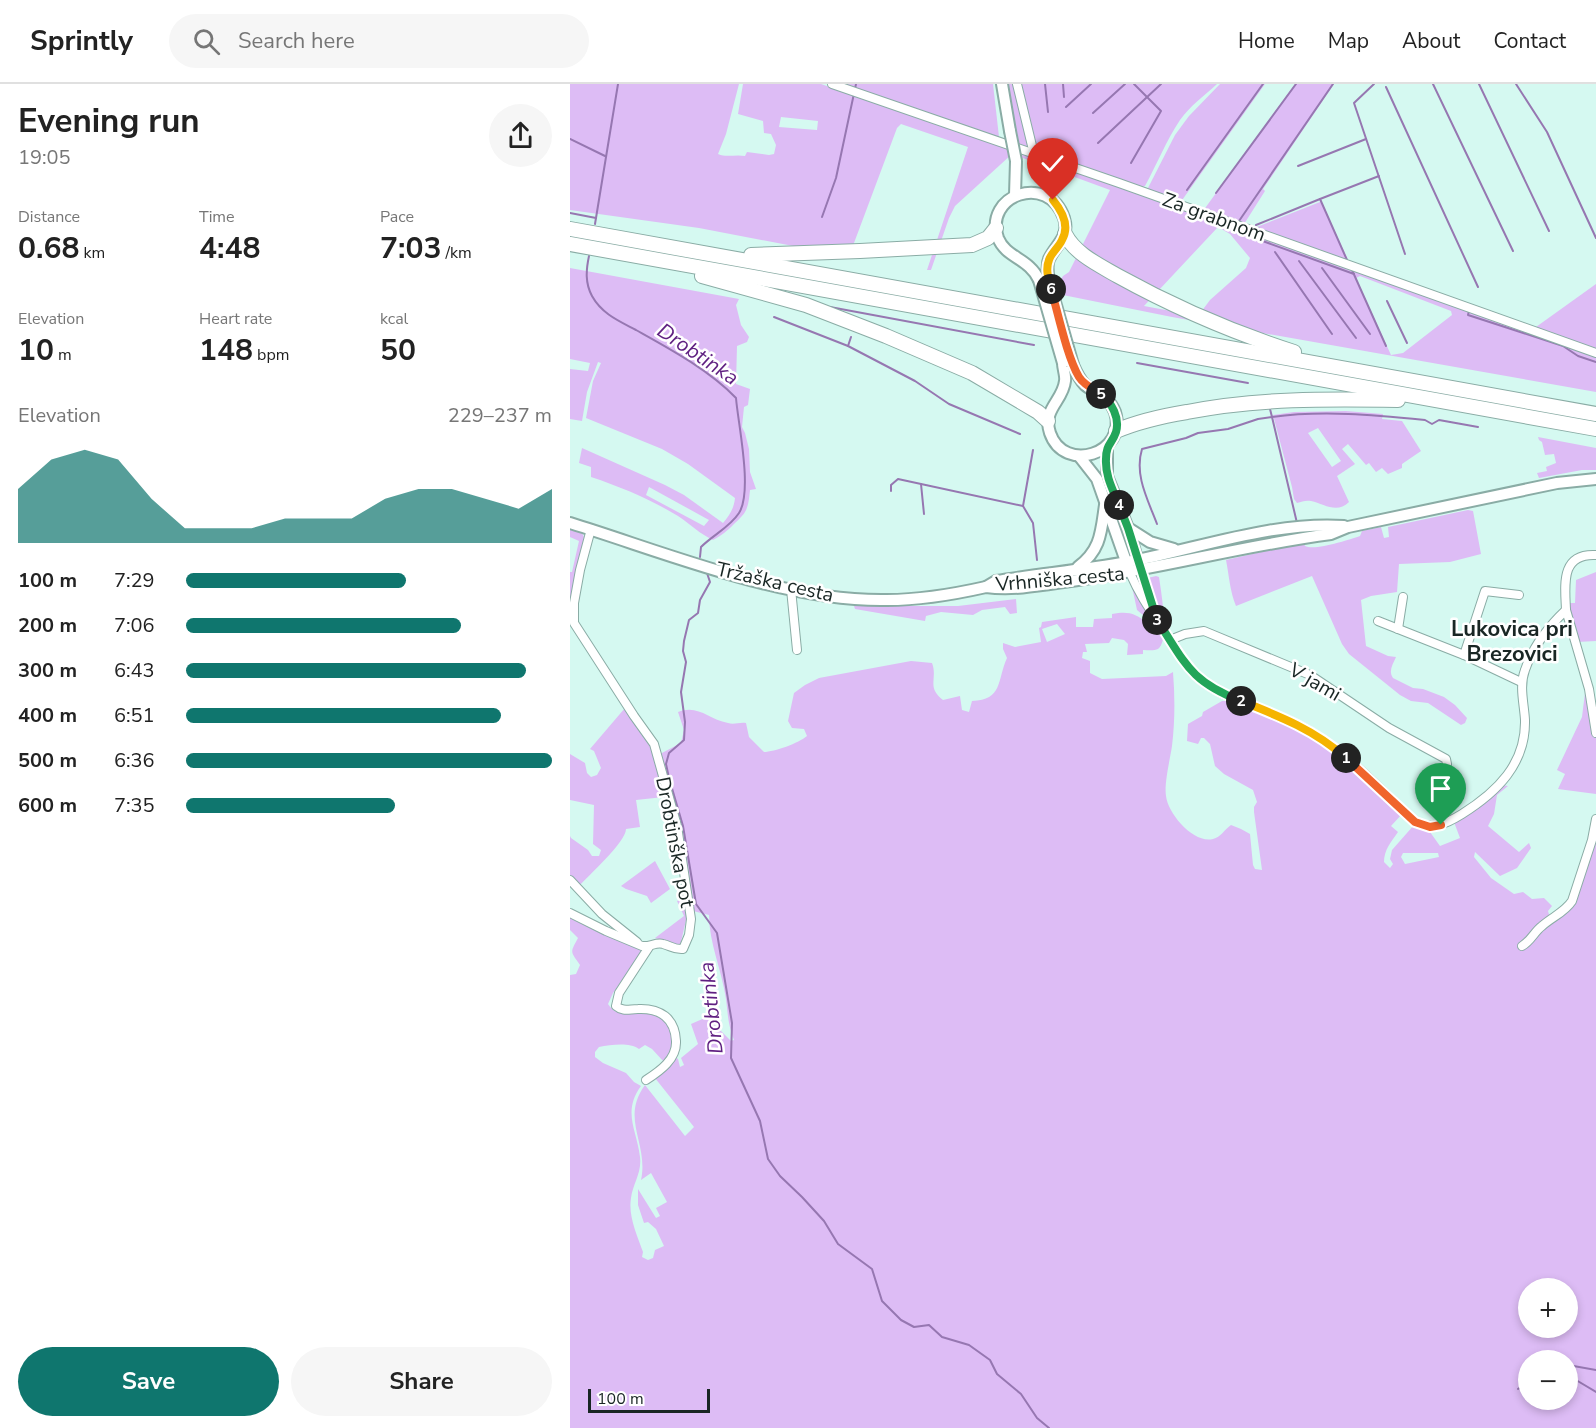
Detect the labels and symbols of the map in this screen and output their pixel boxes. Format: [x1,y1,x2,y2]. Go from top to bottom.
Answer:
pin [1027,138,1078,200]
street label: Za grabnom [1159,186,1269,248]
pin: 6 [1036,274,1066,304]
water label: Drobtinka [652,317,744,391]
pin: 5 [1086,379,1116,409]
pin: 4 [1104,490,1134,520]
street label: Tržaška cesta [714,555,836,609]
street label: Vrhniška cesta [993,560,1126,598]
pin: 3 [1142,605,1172,635]
district label: Lukovica pri Brezovici [1451,614,1573,669]
street label: V jami [1283,656,1346,708]
pin: 2 [1226,686,1256,716]
pin: 1 [1331,743,1361,773]
pin [1415,763,1466,825]
street label: Drobtinška pot [649,774,701,911]
water label: Drobtinka [692,961,730,1055]
scale bar [588,1386,710,1414]

